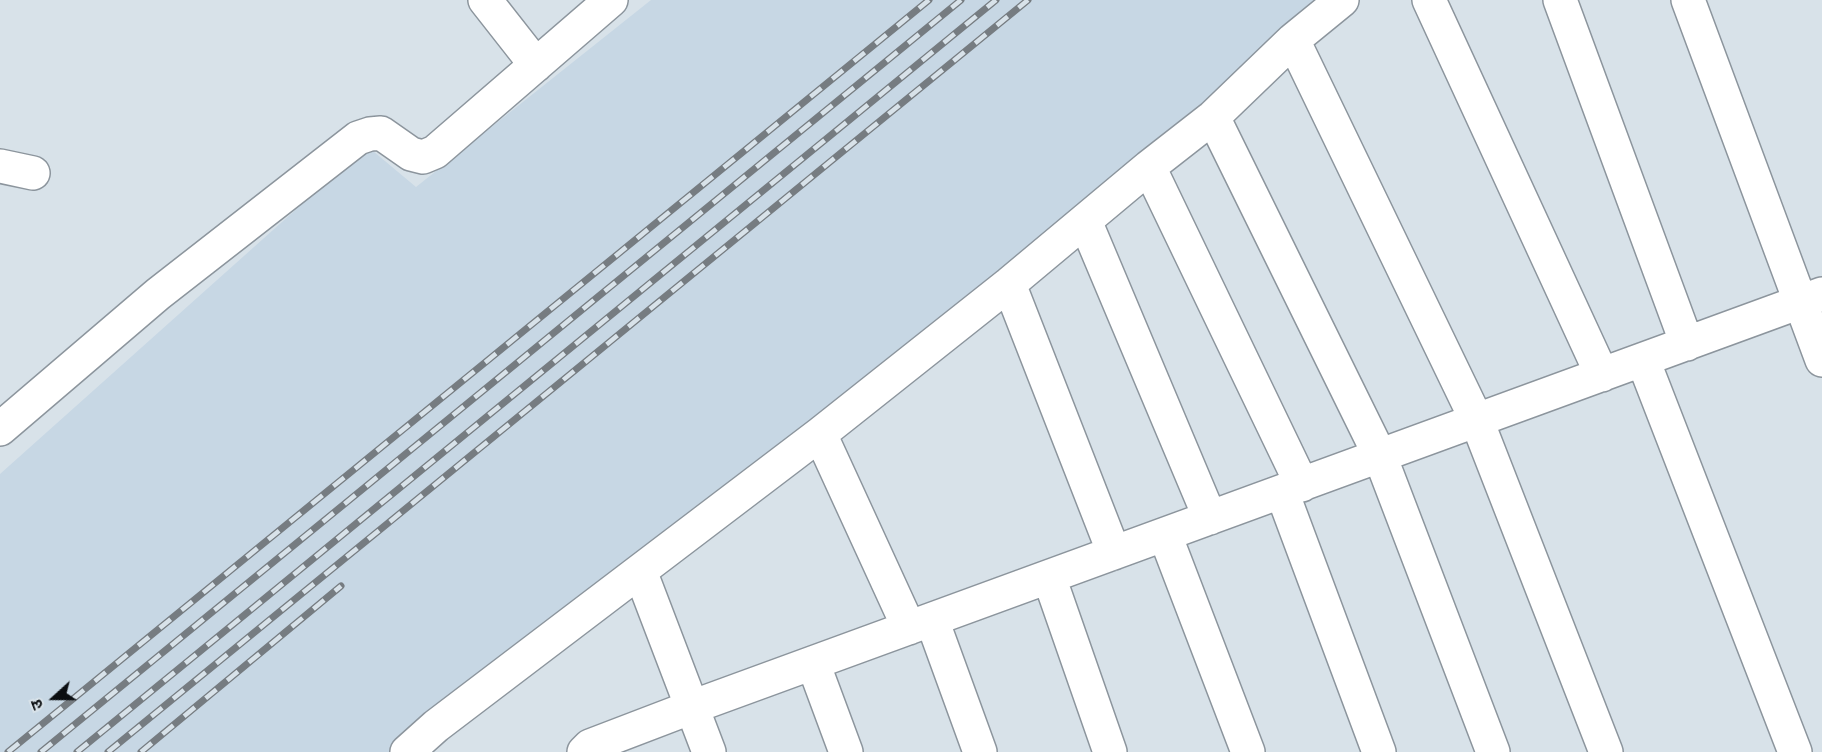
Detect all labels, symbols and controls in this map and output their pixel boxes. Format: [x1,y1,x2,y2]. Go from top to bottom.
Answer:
north arrow [24,668,84,728]
text: उ [26,697,47,712]

